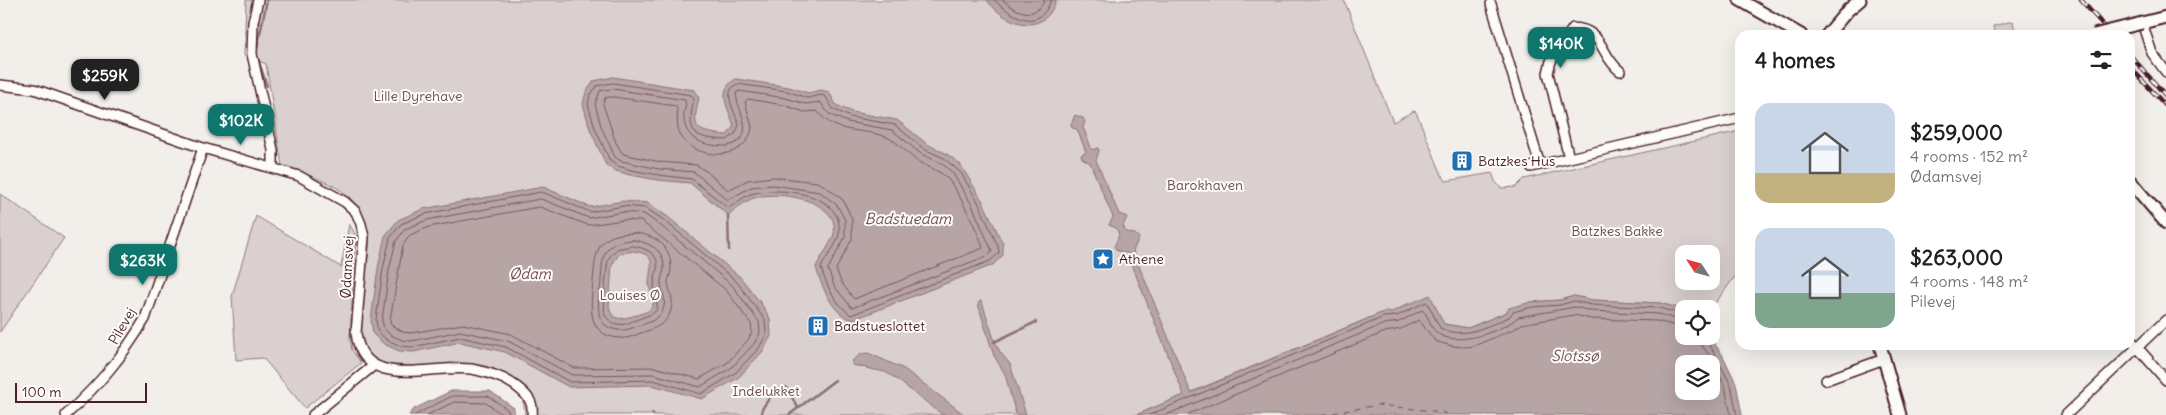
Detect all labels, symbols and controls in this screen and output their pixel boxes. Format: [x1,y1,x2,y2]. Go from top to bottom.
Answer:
pin: $140K [1526,27,1596,69]
text: $140K [1539,33,1583,53]
icon: filters [2087,46,2115,74]
text: 4 homes [1755,47,1835,74]
pin: $259K [70,58,140,101]
text: $259K [82,65,128,85]
park label: Lille Dyrehave [373,87,463,105]
pin: $102K [206,104,276,146]
text: $102K [219,110,263,130]
text: $259,000 [1910,119,2003,146]
icon: home [1795,123,1855,183]
text: 4 rooms · 152 m² [1910,146,2028,166]
building icon: Batzkes Hus [1450,149,1474,173]
place label: Batzkes Hus [1478,152,1555,170]
text: Ødamsvej [1910,166,1982,186]
park label: Barokhaven [1167,176,1243,194]
water label: Badstuedam [865,209,952,228]
park label: Batzkes Bakke [1571,222,1663,240]
street label: Ødamsvej [336,235,358,299]
pin: $263K [108,244,178,286]
text: $263,000 [1910,244,2003,271]
north arrow [1675,245,1720,290]
map controls [1675,245,1720,400]
place icon: Athene [1091,247,1115,271]
icon: home [1795,248,1855,308]
text: $263K [120,250,166,270]
place label: Athene [1119,250,1164,268]
water label: Ødam [509,264,552,283]
text: 4 rooms · 148 m² [1910,271,2029,291]
park label: Louises Ø [600,286,660,304]
text: Pilevej [1910,291,1955,311]
button: locate [1675,300,1720,345]
street label: Pilevej [104,304,140,348]
building icon: Badstueslottet [806,314,830,338]
place label: Badstueslottet [834,317,925,335]
water label: Slotssø [1551,346,1599,365]
button: layers [1675,355,1720,400]
scale bar [15,380,148,403]
park label: Indelukket [732,382,800,400]
text: 100 m [22,383,62,401]

